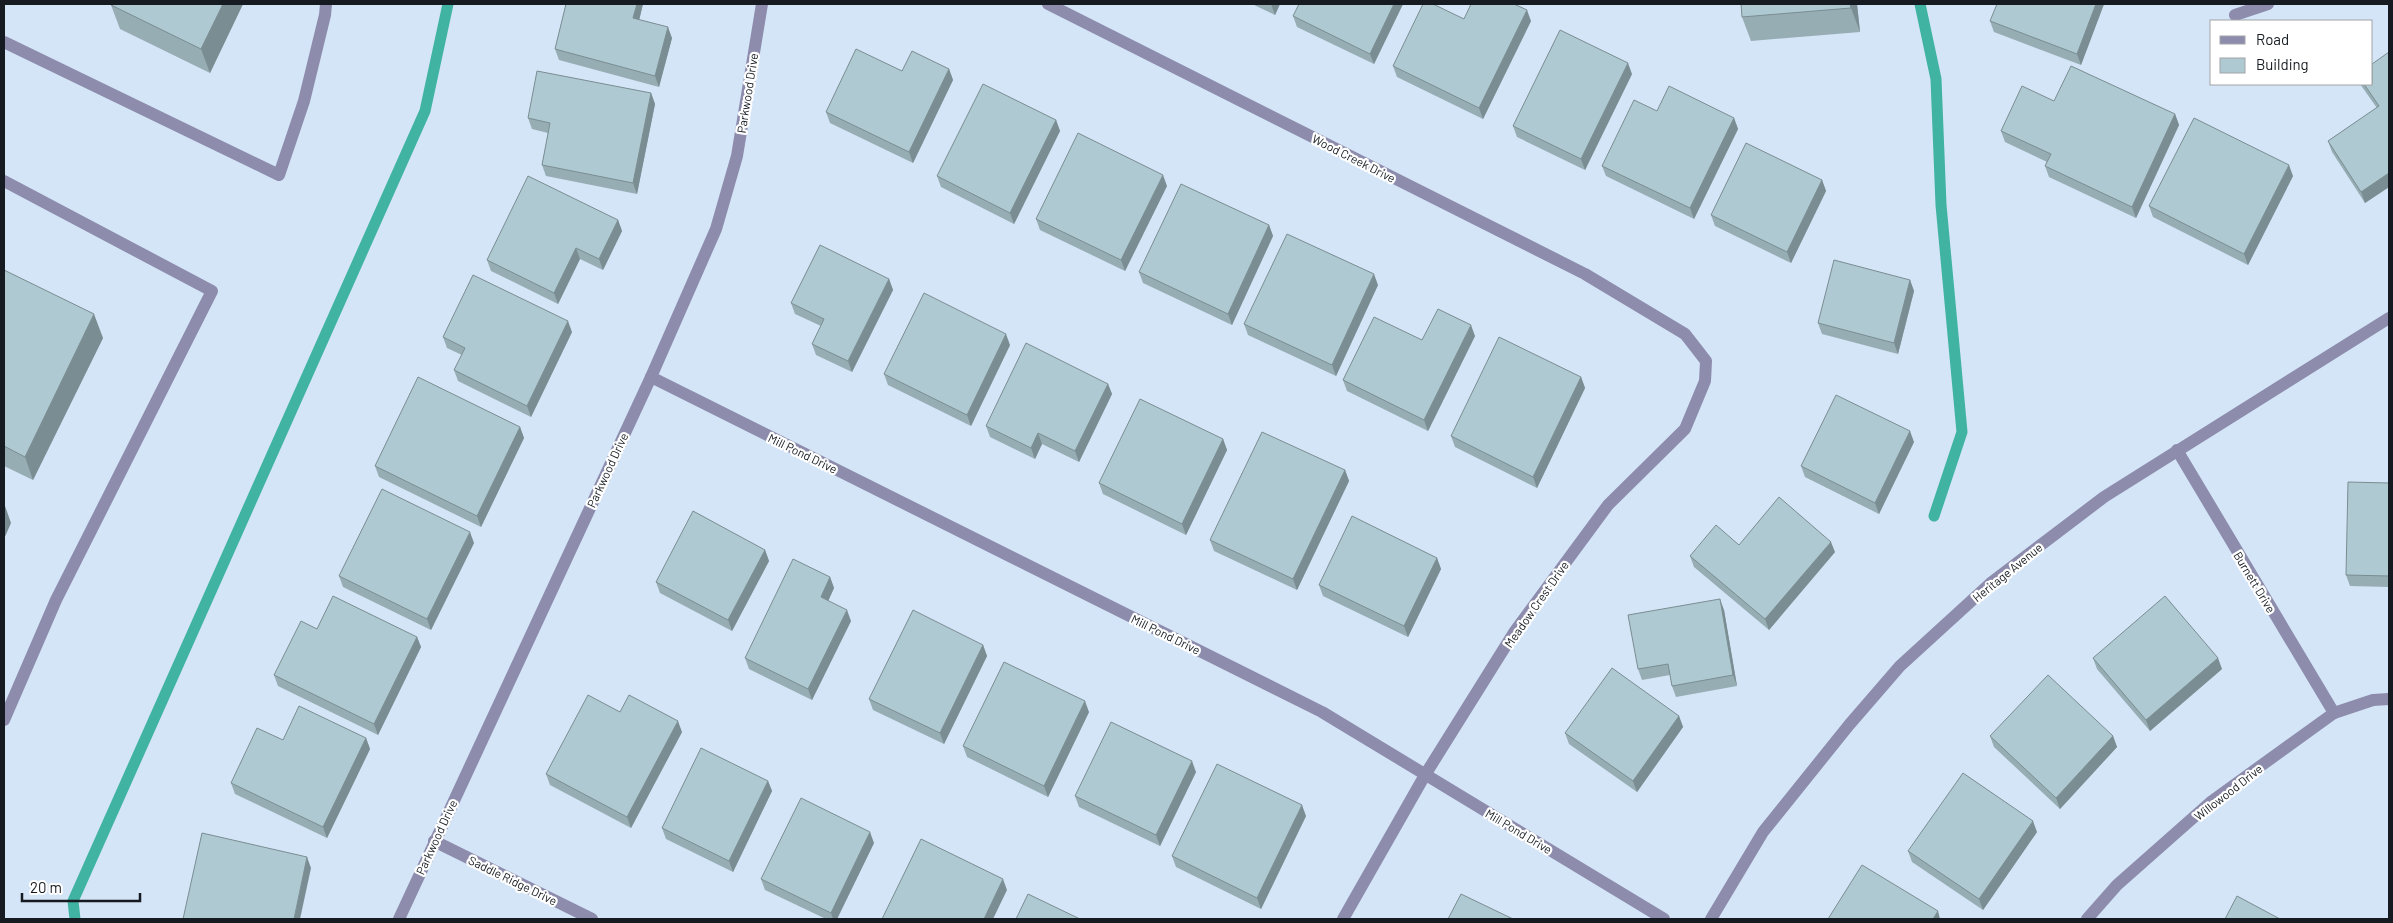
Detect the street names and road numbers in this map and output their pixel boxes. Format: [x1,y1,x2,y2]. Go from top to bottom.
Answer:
street label: Parkwood Drive [734,52,760,134]
street label: Wood Creek Drive [1310,131,1398,185]
street label: Parkwood Drive [584,430,630,510]
street label: Mill Pond Drive [766,430,840,476]
street label: Heritage Avenue [1969,540,2045,604]
street label: Burnett Drive [2231,549,2279,615]
street label: Meadow Crest Drive [1501,558,1571,650]
street label: Mill Pond Drive [1129,611,1203,657]
street label: Willowood Drive [2191,761,2265,823]
street label: Parkwood Drive [413,797,459,877]
street label: Mill Pond Drive [1483,806,1555,856]
street label: Saddle Ridge Drive [466,853,560,907]

